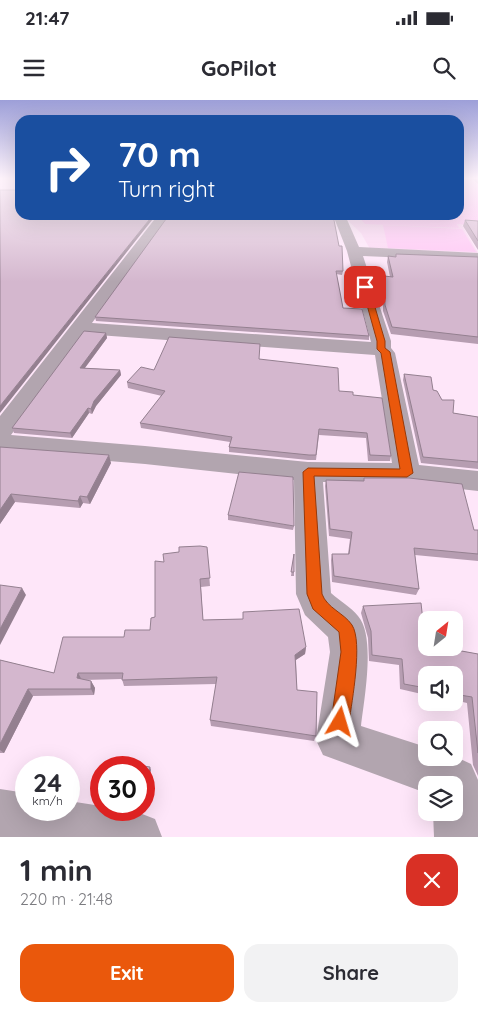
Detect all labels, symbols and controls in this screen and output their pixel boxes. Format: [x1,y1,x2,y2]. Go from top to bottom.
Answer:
text: 21:47 [25,6,69,30]
icon: menu [20,54,48,82]
text: GoPilot [201,54,277,82]
icon: search [430,54,458,82]
text: 70 m [118,132,201,176]
icon: right [35,135,100,200]
text: Turn right [118,175,215,203]
pin [344,266,386,308]
icon: arrive [351,273,379,301]
north arrow [418,611,462,656]
map controls [418,611,463,821]
button: sound [418,666,463,711]
position arrow [313,695,365,747]
button: search [418,721,463,766]
speed limit sign: 30 [90,756,155,821]
text: 24 [33,767,62,798]
button: layers [418,776,463,821]
text: km/h [32,793,63,808]
text: 1 min [20,851,93,889]
button: close [406,854,458,906]
text: 220 m · 21:48 [20,889,113,909]
button: Exit [20,944,234,1002]
button: Share [244,944,458,1002]

